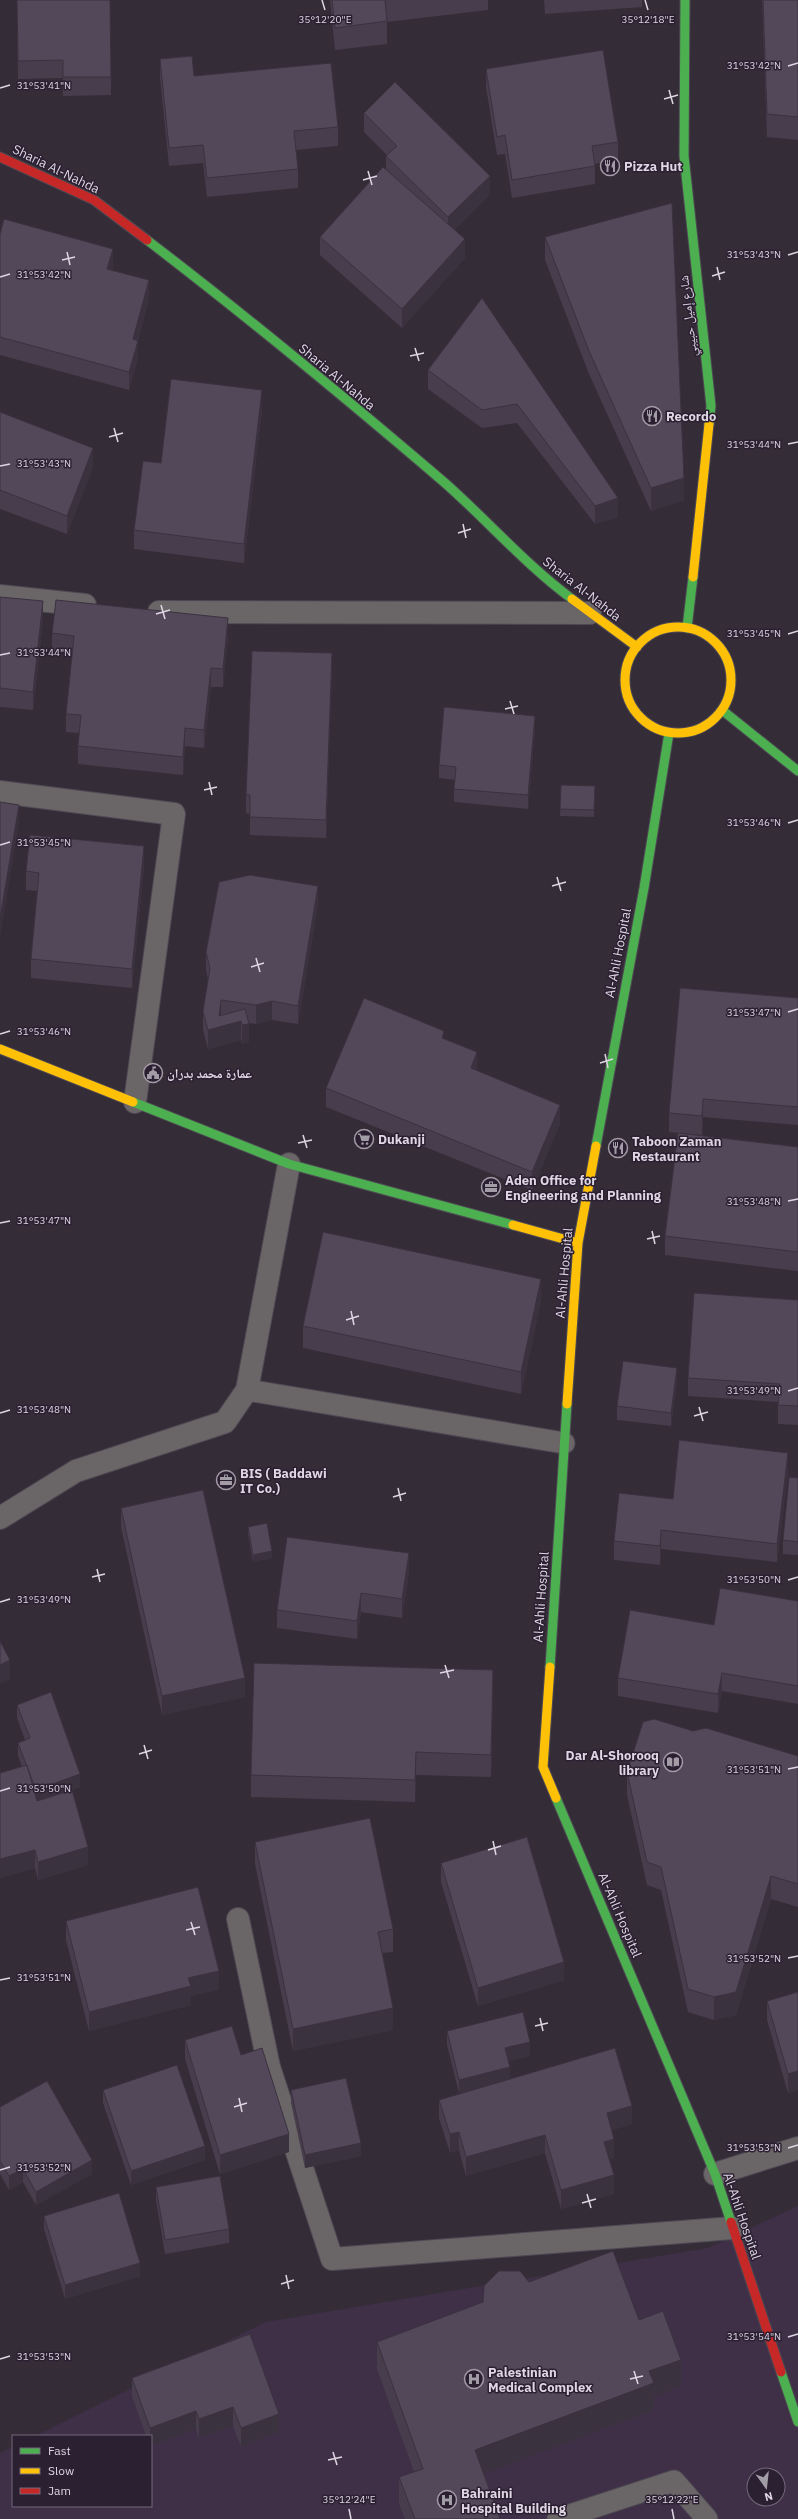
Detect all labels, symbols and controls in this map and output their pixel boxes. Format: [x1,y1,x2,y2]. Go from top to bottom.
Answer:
text: 35°12'20"E [298,13,352,26]
text: 35°12'18"E [621,13,675,26]
text: 31°53'42"N [727,59,781,72]
text: 31°53'41"N [17,79,71,92]
street label: Sharia Al-Nahda [10,141,102,197]
restaurant icon: Pizza Hut [599,155,621,177]
place label: Pizza Hut [624,158,682,175]
text: 31°53'43"N [727,248,781,261]
text: 31°53'42"N [17,268,71,281]
street label: شارع إميل حبيبي [675,274,703,358]
street label: Sharia Al-Nahda [295,340,379,414]
restaurant icon: Recordo [641,405,663,427]
place label: Recordo [666,408,716,425]
text: 31°53'44"N [727,438,781,451]
text: 31°53'43"N [17,457,71,470]
street label: Sharia Al-Nahda [539,553,625,625]
text: 31°53'45"N [727,627,781,640]
text: 31°53'44"N [17,646,71,659]
text: 31°53'46"N [727,816,781,829]
text: 31°53'45"N [17,836,71,849]
street label: Al-Ahli Hospital [601,906,635,999]
text: 31°53'47"N [727,1006,781,1019]
text: 31°53'46"N [17,1025,71,1038]
public building icon: عمارة محمد بدران [142,1062,164,1084]
place label: عمارة محمد بدران [167,1065,252,1082]
supermarket icon: Dukanji [353,1128,375,1150]
place label: Dukanji [378,1131,425,1148]
place label: Taboon Zaman Restaurant [632,1133,722,1165]
restaurant icon: Taboon Zaman Restaurant [607,1137,629,1159]
place label: Aden Office for Engineering and Planning [505,1172,662,1204]
office icon: Aden Office for Engineering and Planning [480,1176,502,1198]
text: 31°53'48"N [727,1195,781,1208]
text: 31°53'47"N [17,1214,71,1227]
street label: Al-Ahli Hospital [552,1227,576,1319]
text: 31°53'49"N [727,1384,781,1397]
text: 31°53'48"N [17,1403,71,1416]
place label: BIS ( Baddawi IT Co.) [240,1465,327,1497]
office icon: BIS ( Baddawi IT Co.) [215,1469,237,1491]
street label: Al-Ahli Hospital [529,1551,553,1643]
text: 31°53'50"N [727,1573,781,1586]
text: 31°53'49"N [17,1593,71,1606]
place label: Dar Al-Shorooq library [566,1747,659,1779]
library icon: Dar Al-Shorooq library [662,1751,684,1773]
text: 31°53'51"N [727,1763,781,1776]
text: 31°53'50"N [17,1782,71,1795]
street label: Al-Ahli Hospital [594,1870,646,1961]
text: 31°53'52"N [727,1952,781,1965]
text: 31°53'51"N [17,1971,71,1984]
text: 31°53'53"N [727,2141,781,2154]
text: 31°53'52"N [17,2161,71,2174]
street label: Al-Ahli Hospital [719,2170,765,2262]
text: 31°53'54"N [727,2330,781,2343]
text: 31°53'53"N [17,2350,71,2363]
place label: Palestinian Medical Complex [488,2364,593,2396]
hospital icon: Palestinian Medical Complex [463,2368,485,2390]
legend [12,2435,152,2507]
text: Fast [48,2443,71,2458]
text: Slow [48,2463,74,2478]
north arrow [746,2467,786,2507]
text: Jam [48,2483,71,2498]
place label: Bahraini Hospital Building [461,2485,567,2517]
hospital icon: Bahraini Hospital Building [436,2489,458,2511]
text: N [763,2489,774,2504]
text: 35°12'24"E [322,2493,376,2506]
text: 35°12'22"E [645,2493,699,2506]

